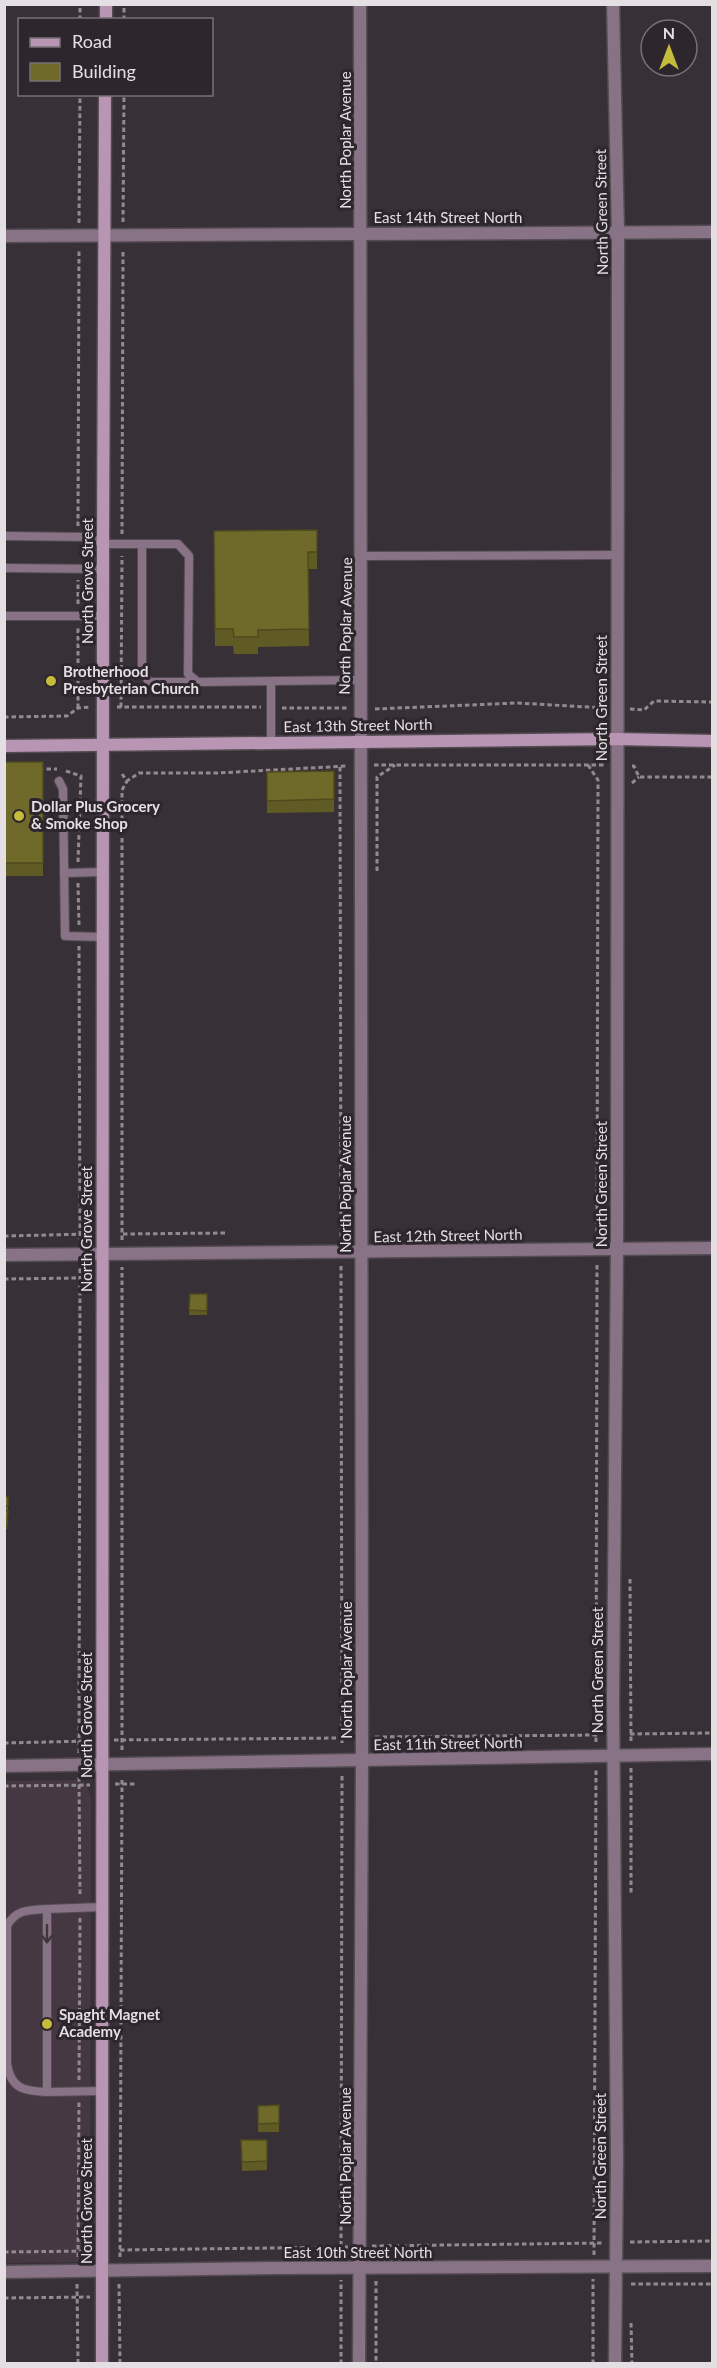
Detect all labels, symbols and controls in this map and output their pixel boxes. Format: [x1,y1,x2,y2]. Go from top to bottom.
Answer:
legend [18,18,213,96]
north arrow [639,18,699,78]
text: N [663,23,675,42]
text: Road [72,30,112,52]
text: Building [72,60,136,82]
street label: North Poplar Avenue [336,71,354,209]
street label: North Green Street [591,148,611,275]
street label: East 14th Street North [374,208,523,226]
street label: North Grove Street [78,517,96,644]
street label: North Poplar Avenue [335,557,355,695]
street label: North Green Street [592,634,610,761]
place label: Brotherhood Presbyterian Church [63,662,199,697]
marker: Brotherhood Presbyterian Church [44,674,58,688]
street label: East 13th Street North [283,715,433,735]
place label: Dollar Plus Grocery & Smoke Shop [31,797,160,832]
marker: Dollar Plus Grocery & Smoke Shop [12,809,26,823]
street label: North Poplar Avenue [336,1115,354,1253]
street label: North Green Street [592,1120,610,1247]
street label: North Grove Street [77,1165,95,1292]
street label: East 12th Street North [373,1225,523,1245]
street label: North Poplar Avenue [337,1601,355,1739]
street label: North Green Street [588,1606,606,1733]
street label: North Grove Street [77,1651,95,1778]
street label: East 11th Street North [373,1733,523,1753]
one-way arrow [41,1923,53,1943]
place label: Spaght Magnet Academy [58,2005,161,2040]
marker: Spaght Magnet Academy [40,2017,54,2031]
street label: North Poplar Avenue [336,2087,354,2225]
street label: North Green Street [591,2092,609,2219]
street label: North Grove Street [77,2137,95,2264]
street label: East 10th Street North [284,2243,433,2261]

